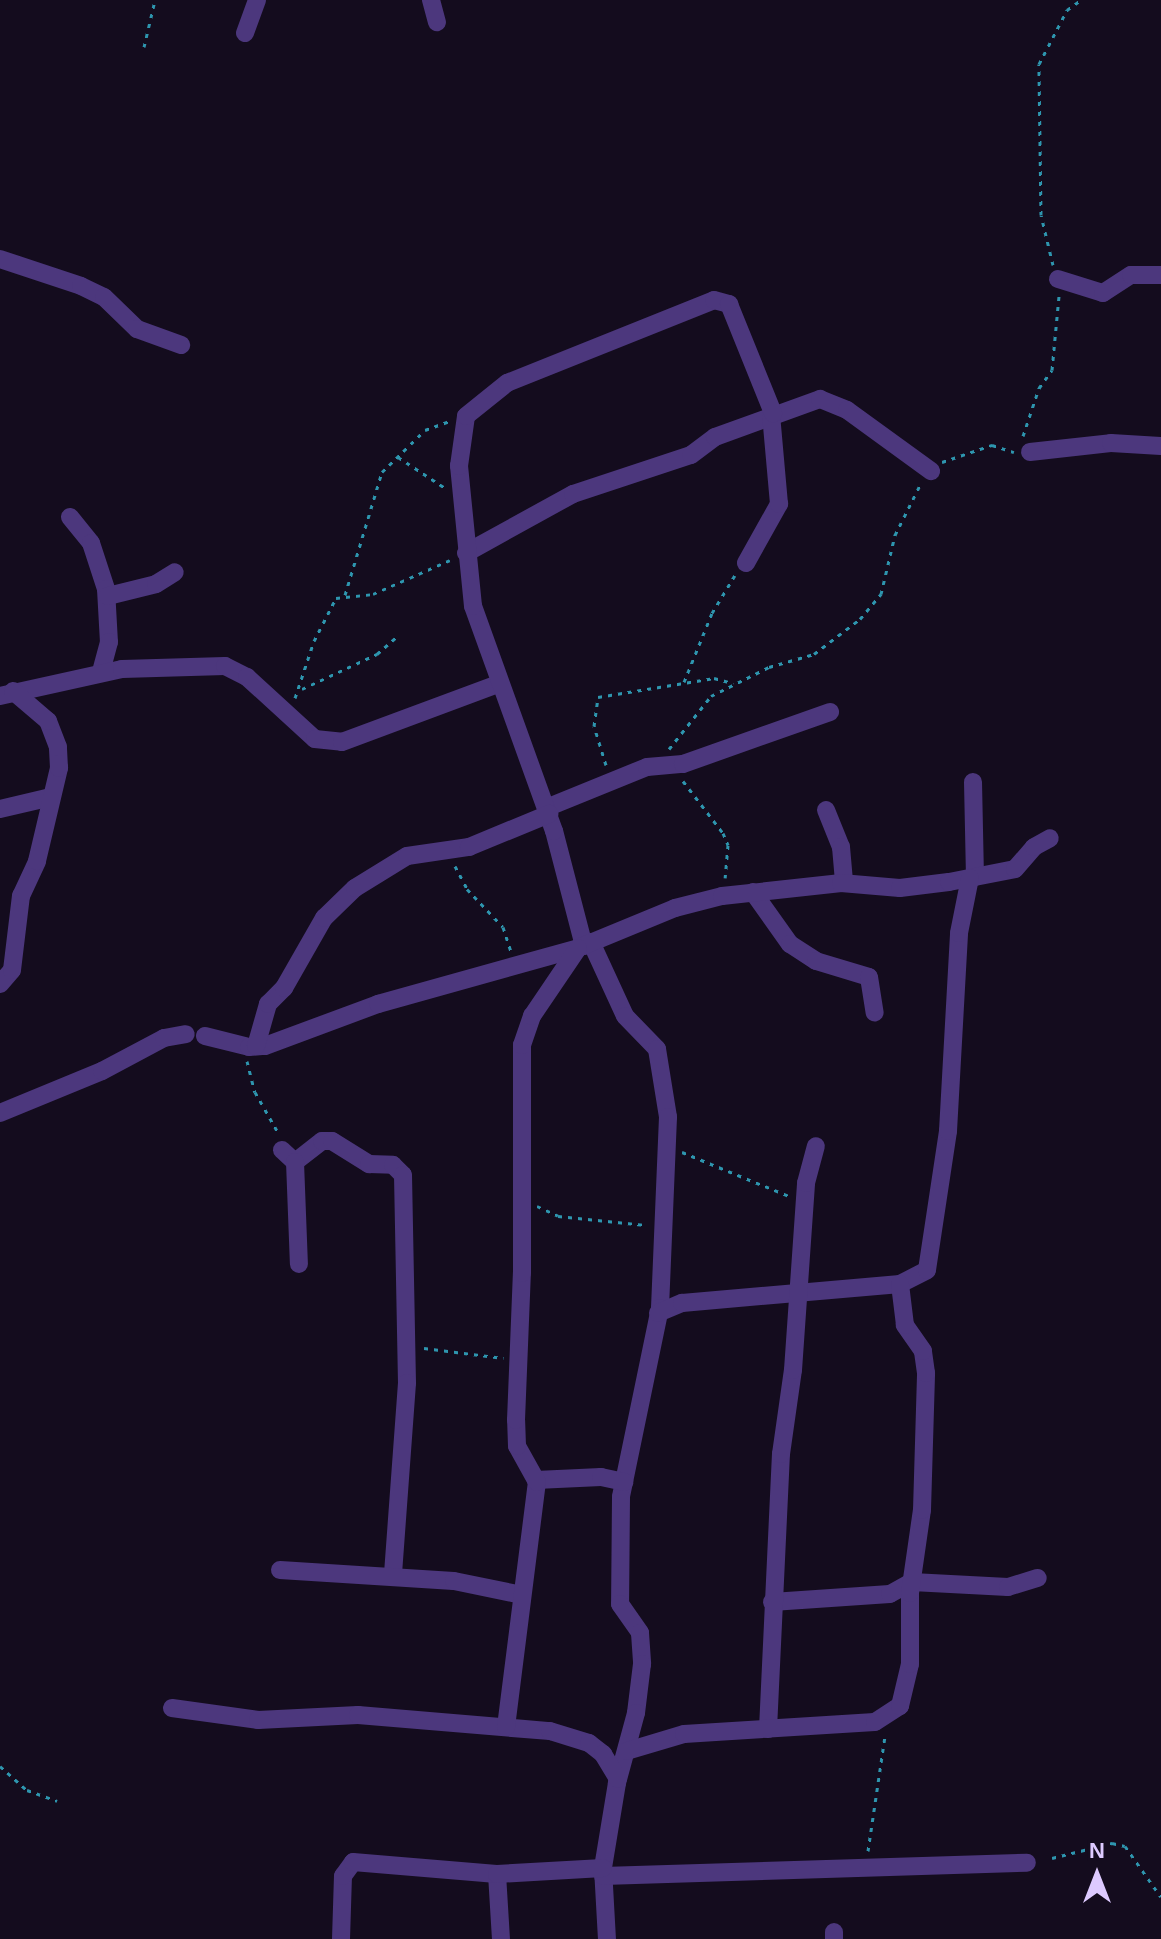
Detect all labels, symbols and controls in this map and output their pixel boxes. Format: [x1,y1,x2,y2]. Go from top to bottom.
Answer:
north arrow [1057,1835,1137,1915]
text: N [1089,1838,1105,1863]

